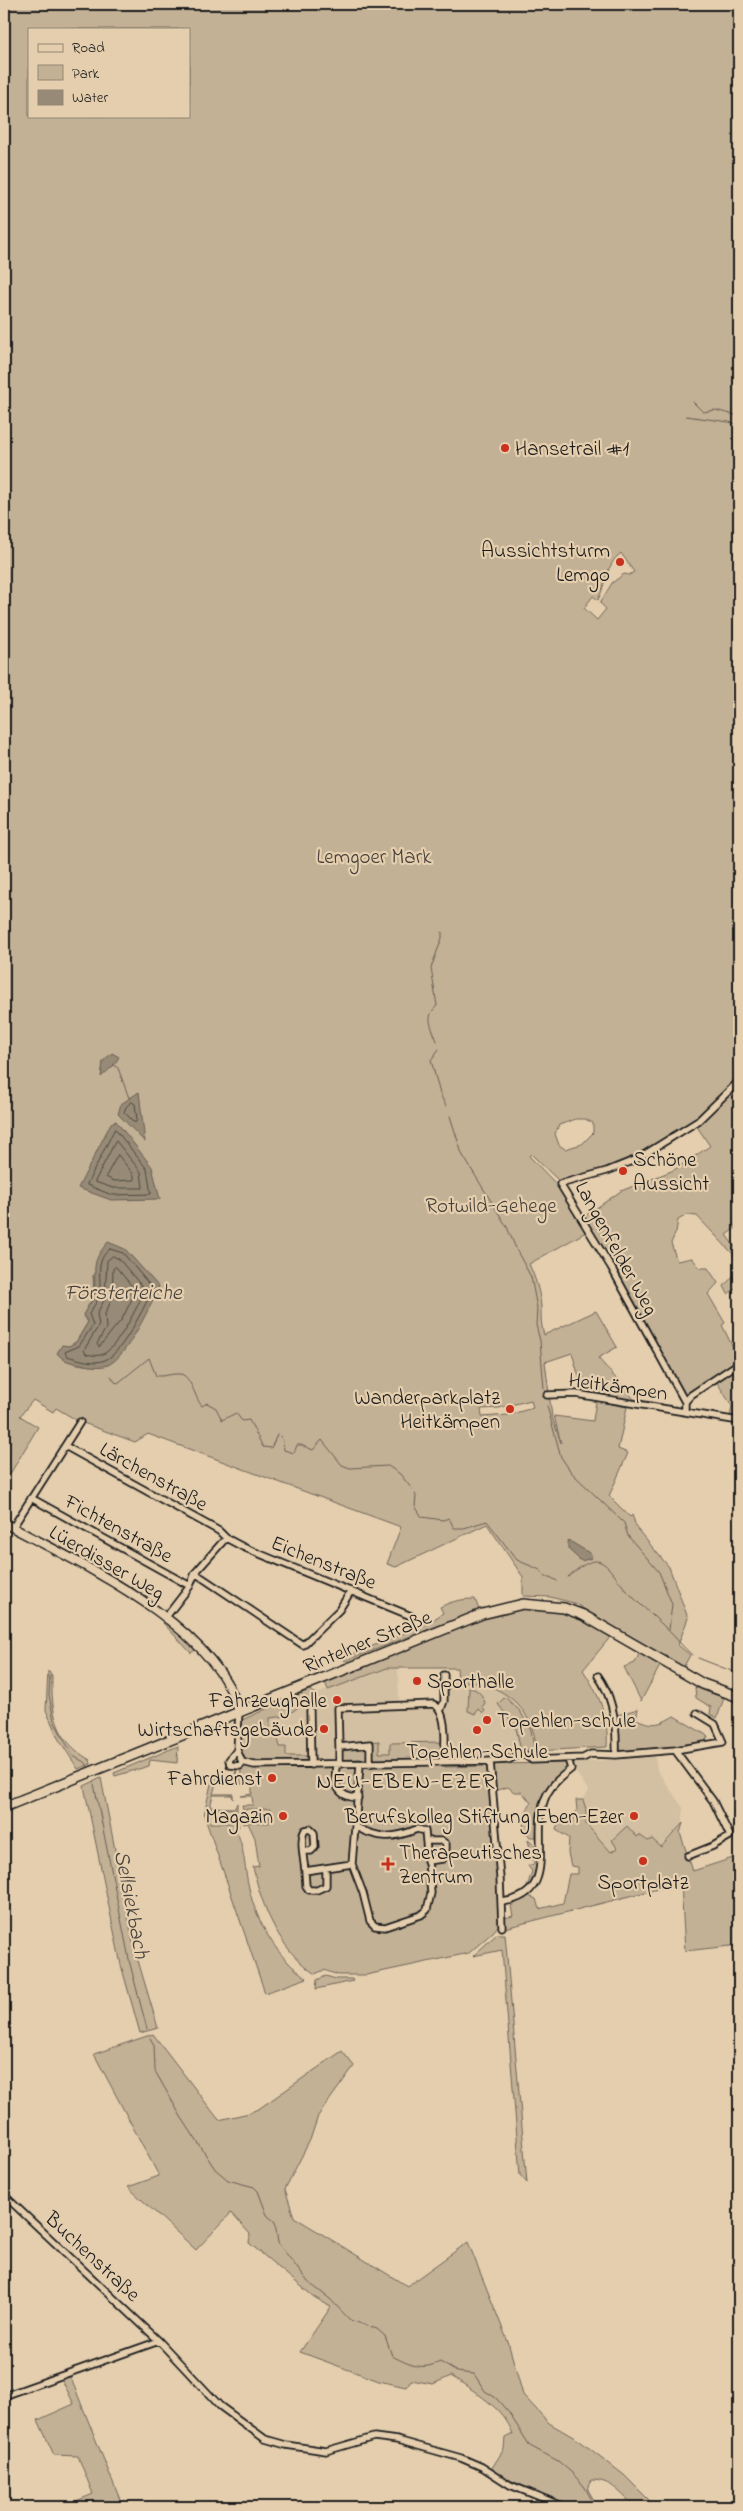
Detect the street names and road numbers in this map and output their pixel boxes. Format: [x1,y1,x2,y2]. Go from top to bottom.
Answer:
street label: Langenfelder Weg [564,1176,665,1323]
street label: Heitkämpen [566,1366,669,1410]
street label: Lärchenstraße [93,1436,213,1520]
street label: Fichtenstraße [58,1487,178,1572]
street label: Lüerdisser Weg [42,1519,169,1611]
street label: Eichenstraße [266,1529,381,1599]
street label: Rintelner Straße [299,1603,437,1682]
street label: Buchenstraße [36,2205,147,2310]

